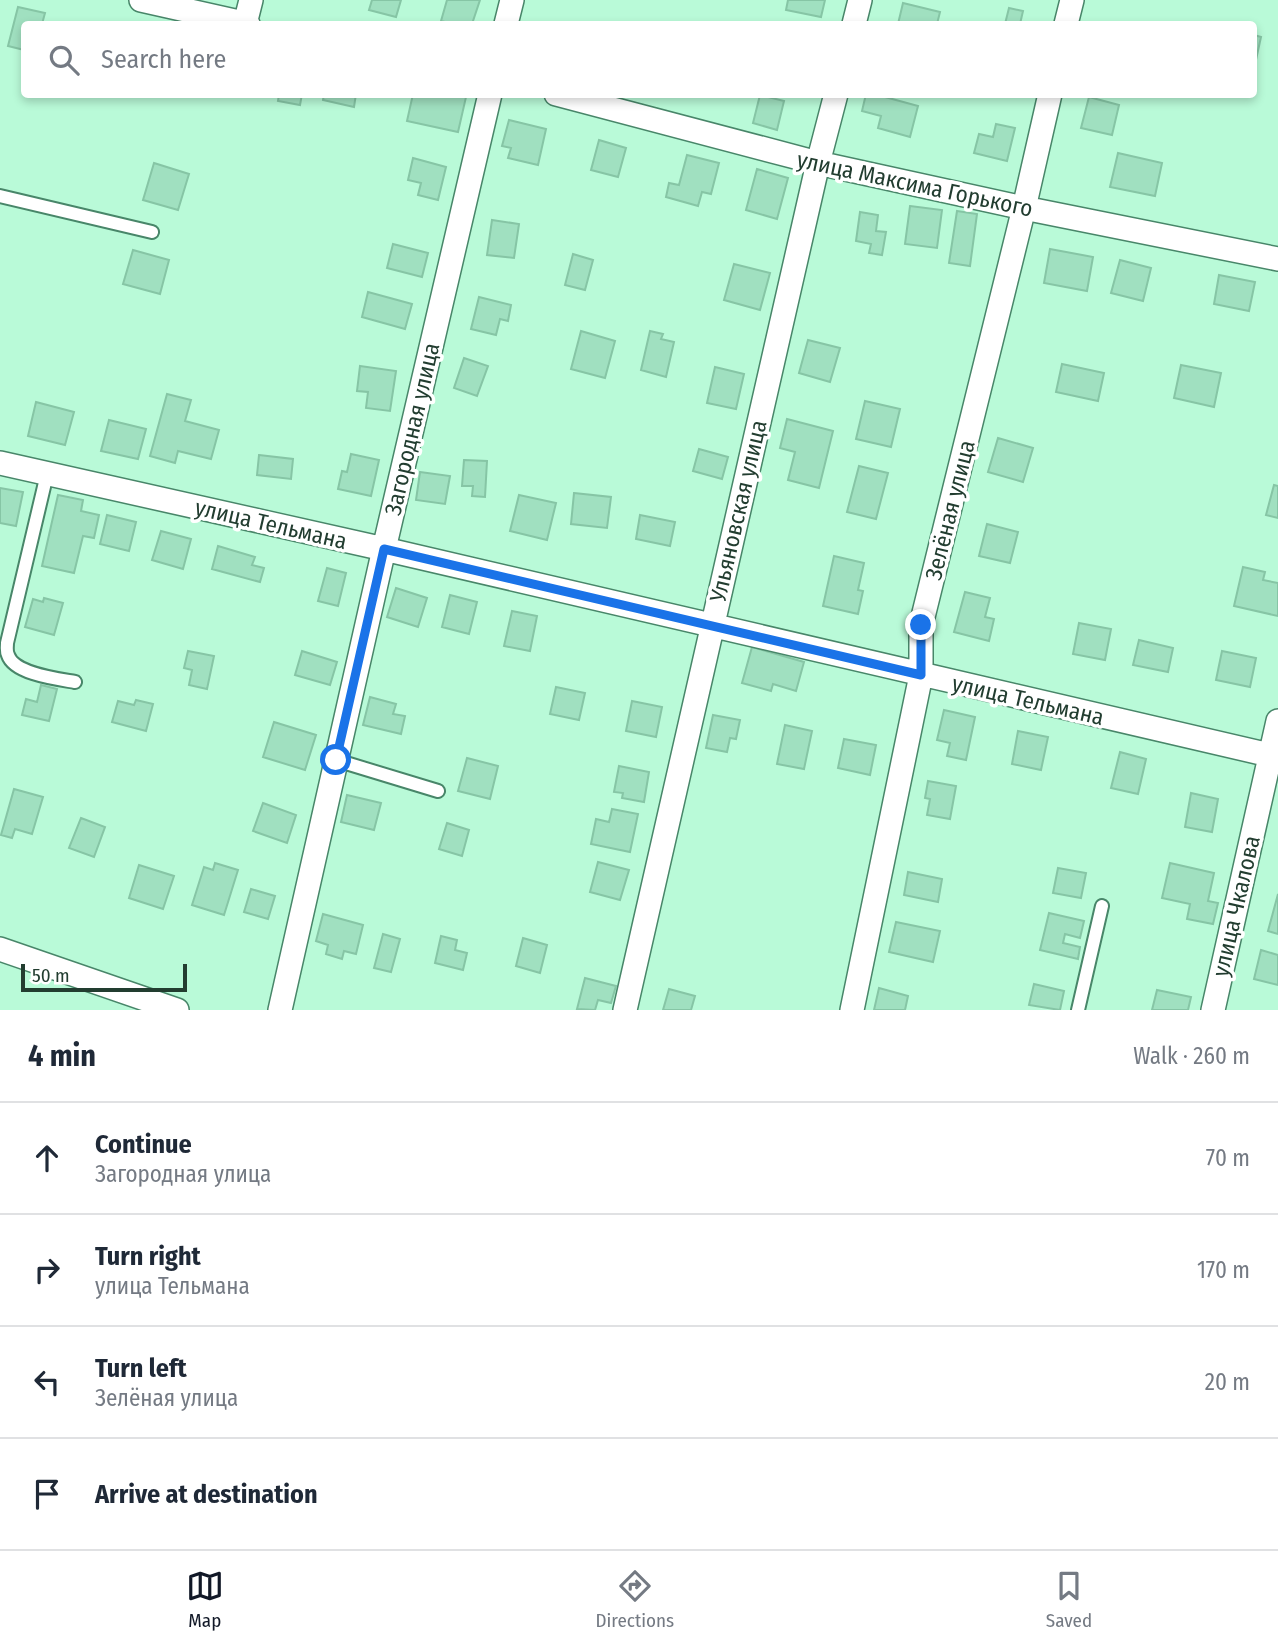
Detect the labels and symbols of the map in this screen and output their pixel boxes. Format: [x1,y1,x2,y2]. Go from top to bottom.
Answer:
street label: улица Максима Горького [794,145,1036,223]
street label: Загородная улица [379,340,445,518]
street label: Ульяновская улица [703,417,773,606]
street label: Зелёная улица [919,437,981,583]
street label: улица Тельмана [192,493,350,555]
route end [905,609,936,640]
street label: улица Тельмана [949,669,1107,731]
route start [320,744,351,775]
street label: улица Чкалова [1206,833,1266,979]
scale bar [21,961,187,993]

